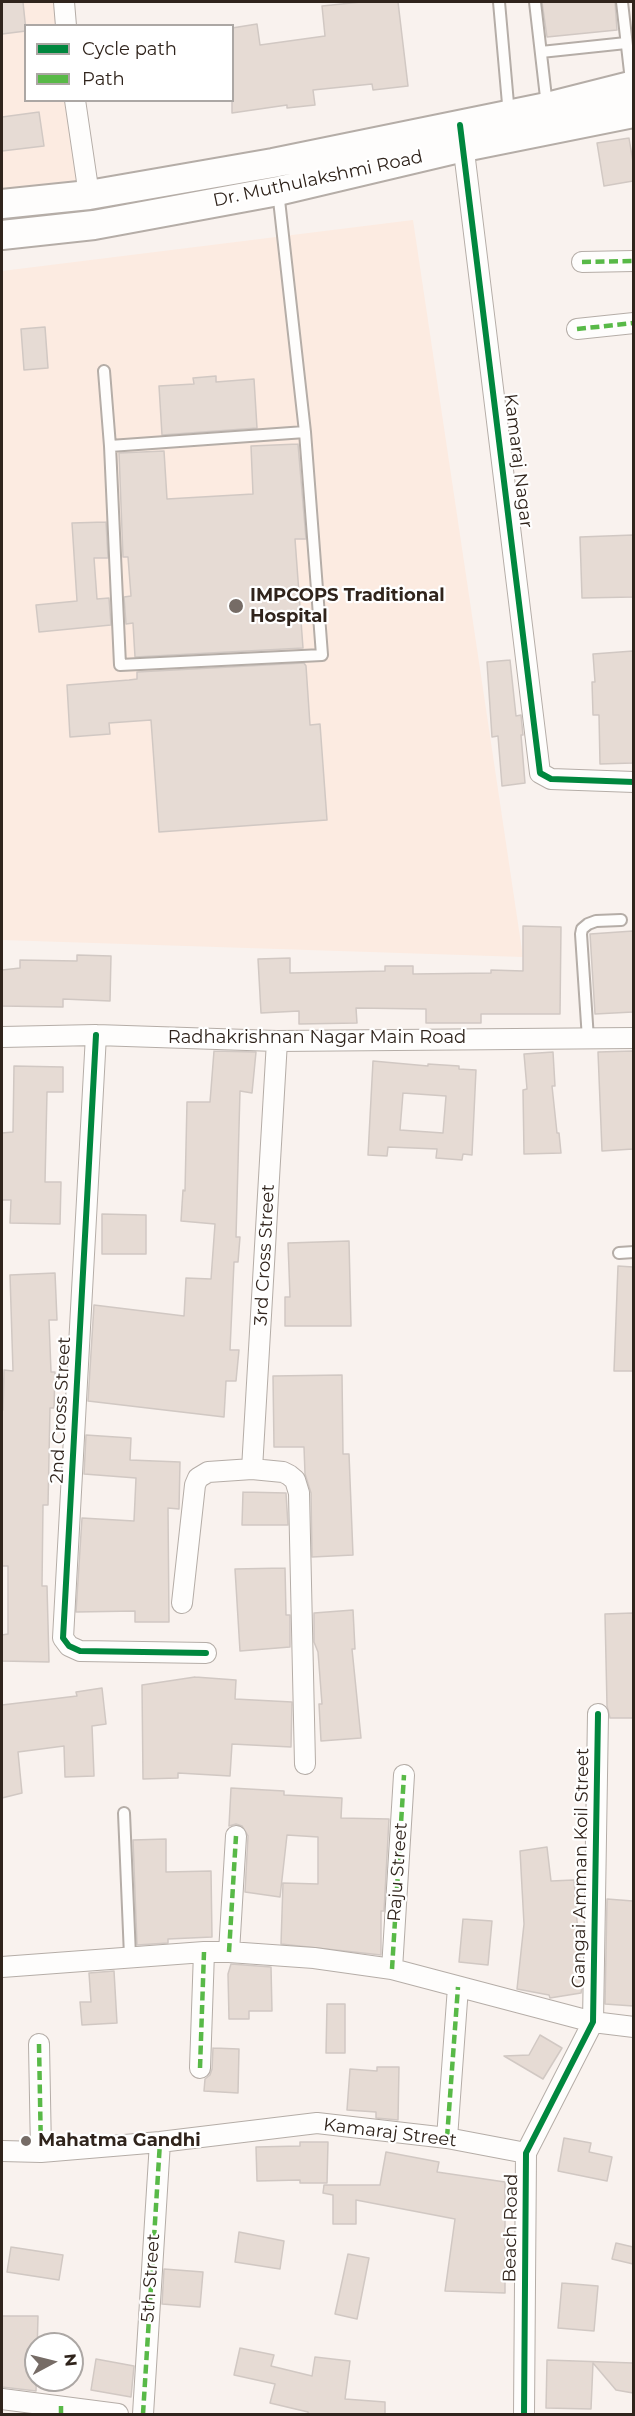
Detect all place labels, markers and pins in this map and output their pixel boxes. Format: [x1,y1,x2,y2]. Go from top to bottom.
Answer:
place label: IMPCOPS Traditional Hospital [250,585,445,628]
marker: IMPCOPS Traditional Hospital [227,597,245,615]
place label: Mahatma Gandhi [38,2130,201,2152]
marker: Mahatma Gandhi [19,2134,33,2148]

